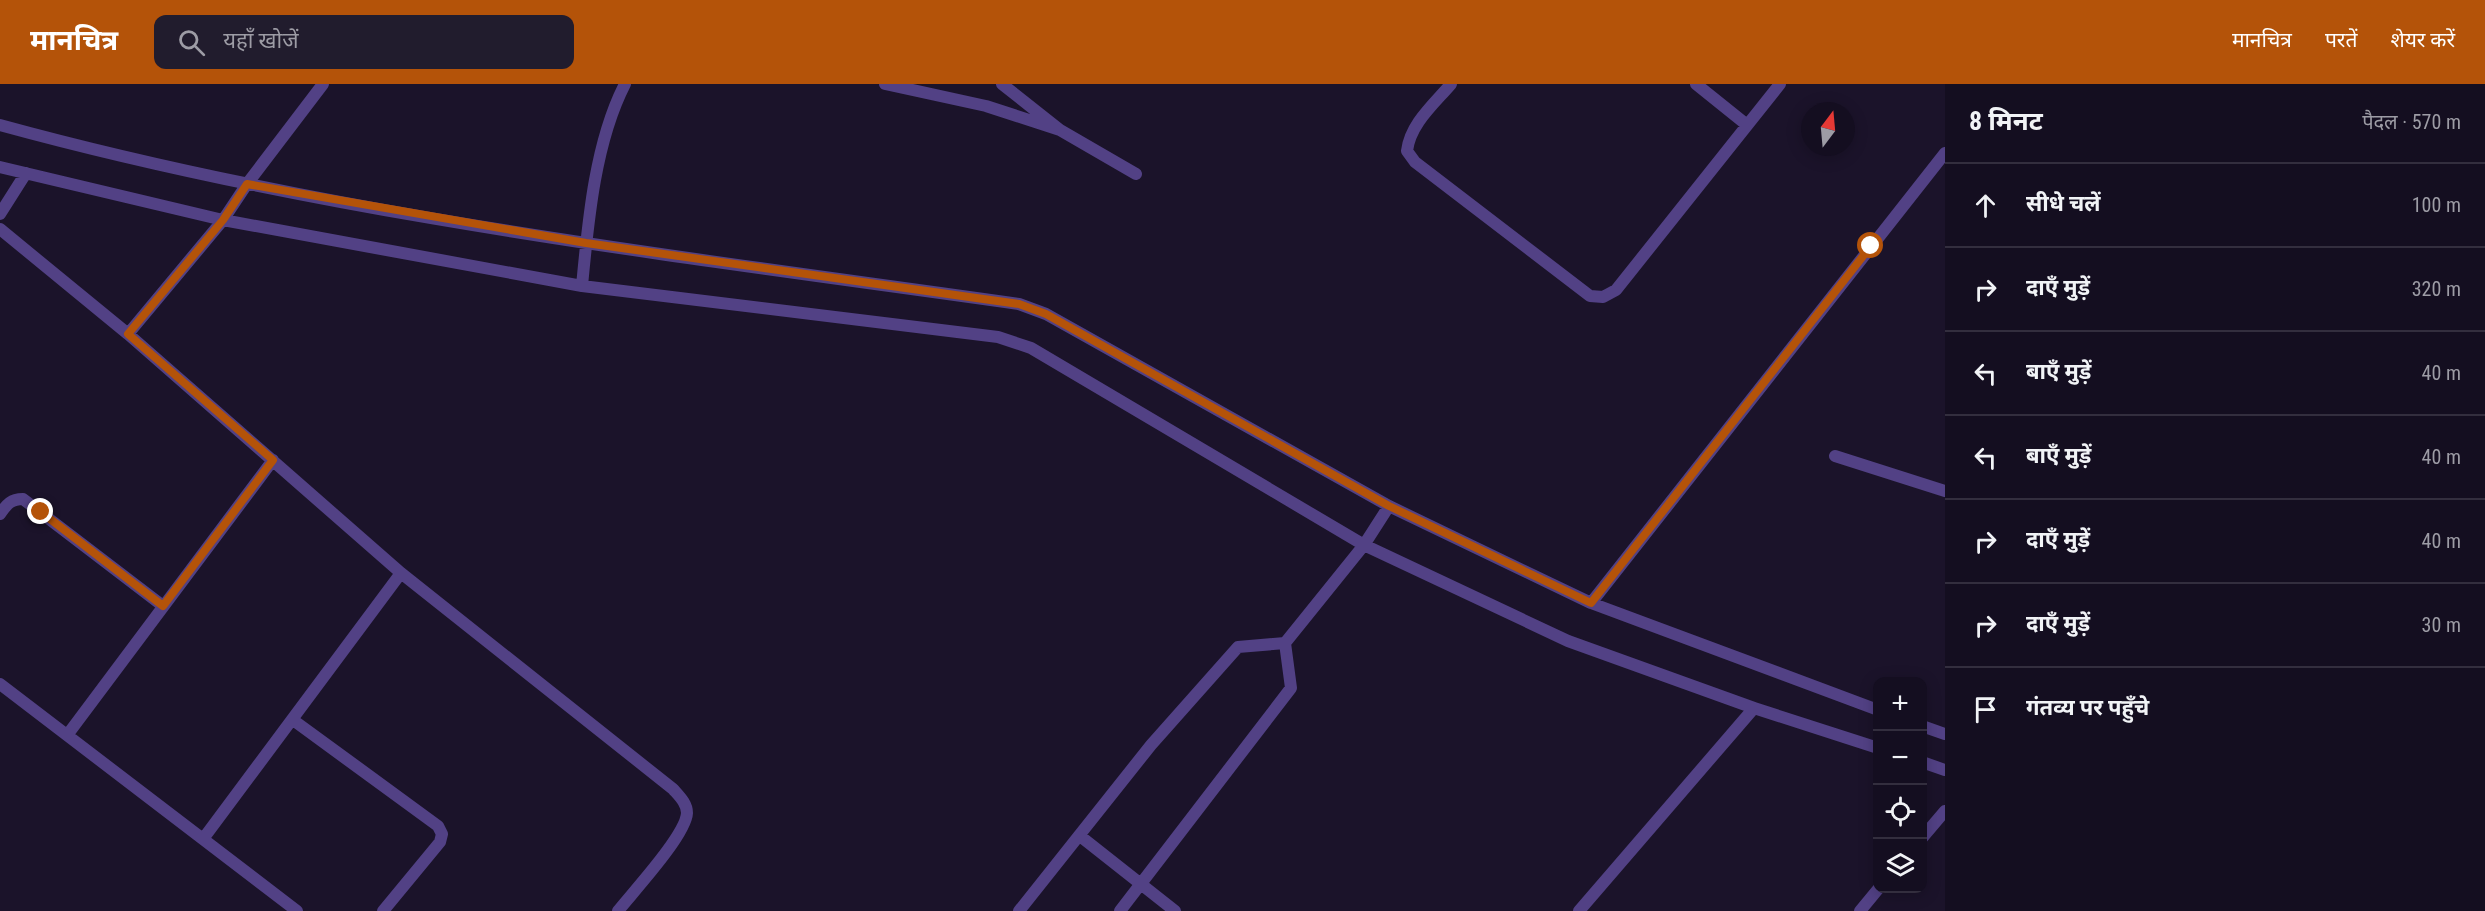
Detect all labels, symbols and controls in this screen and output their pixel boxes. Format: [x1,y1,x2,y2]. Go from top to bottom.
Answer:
search box [154,15,574,69]
text: मानचित्र [30,24,118,57]
icon: search [175,26,208,59]
text: यहाँ खोजें [223,28,298,53]
text: मानचित्र [2232,28,2292,52]
text: परतें [2325,28,2357,52]
text: शेयर करें [2390,28,2455,52]
north arrow [1801,102,1855,156]
text: 8 मिनट [1969,106,2043,136]
text: पैदल · 570 m [2362,110,2461,134]
icon: ahead [1969,189,2002,222]
text: सीधे चलें [2026,191,2100,216]
text: 100 m [2412,193,2461,217]
route start [1857,232,1883,258]
icon: right [1969,273,2002,306]
text: दाएँ मुड़ें [2026,275,2090,300]
text: 320 m [2412,277,2461,301]
icon: left [1969,357,2002,390]
text: बाएँ मुड़ें [2026,359,2091,384]
text: 40 m [2422,361,2461,385]
icon: left [1969,441,2002,474]
text: बाएँ मुड़ें [2026,443,2091,468]
text: 40 m [2422,445,2461,469]
route end [27,498,53,524]
icon: right [1969,525,2002,558]
text: दाएँ मुड़ें [2026,527,2090,552]
text: 40 m [2422,529,2461,553]
icon: right [1969,609,2002,642]
text: दाएँ मुड़ें [2026,611,2090,636]
text: 30 m [2422,613,2461,637]
map controls [1873,677,1927,893]
button: + [1873,677,1927,731]
icon: arrive [1969,693,2002,726]
text: गंतव्य पर पहुँचे [2026,695,2149,720]
button: − [1873,731,1927,785]
button: locate [1873,785,1927,839]
button: layers [1873,839,1927,893]

